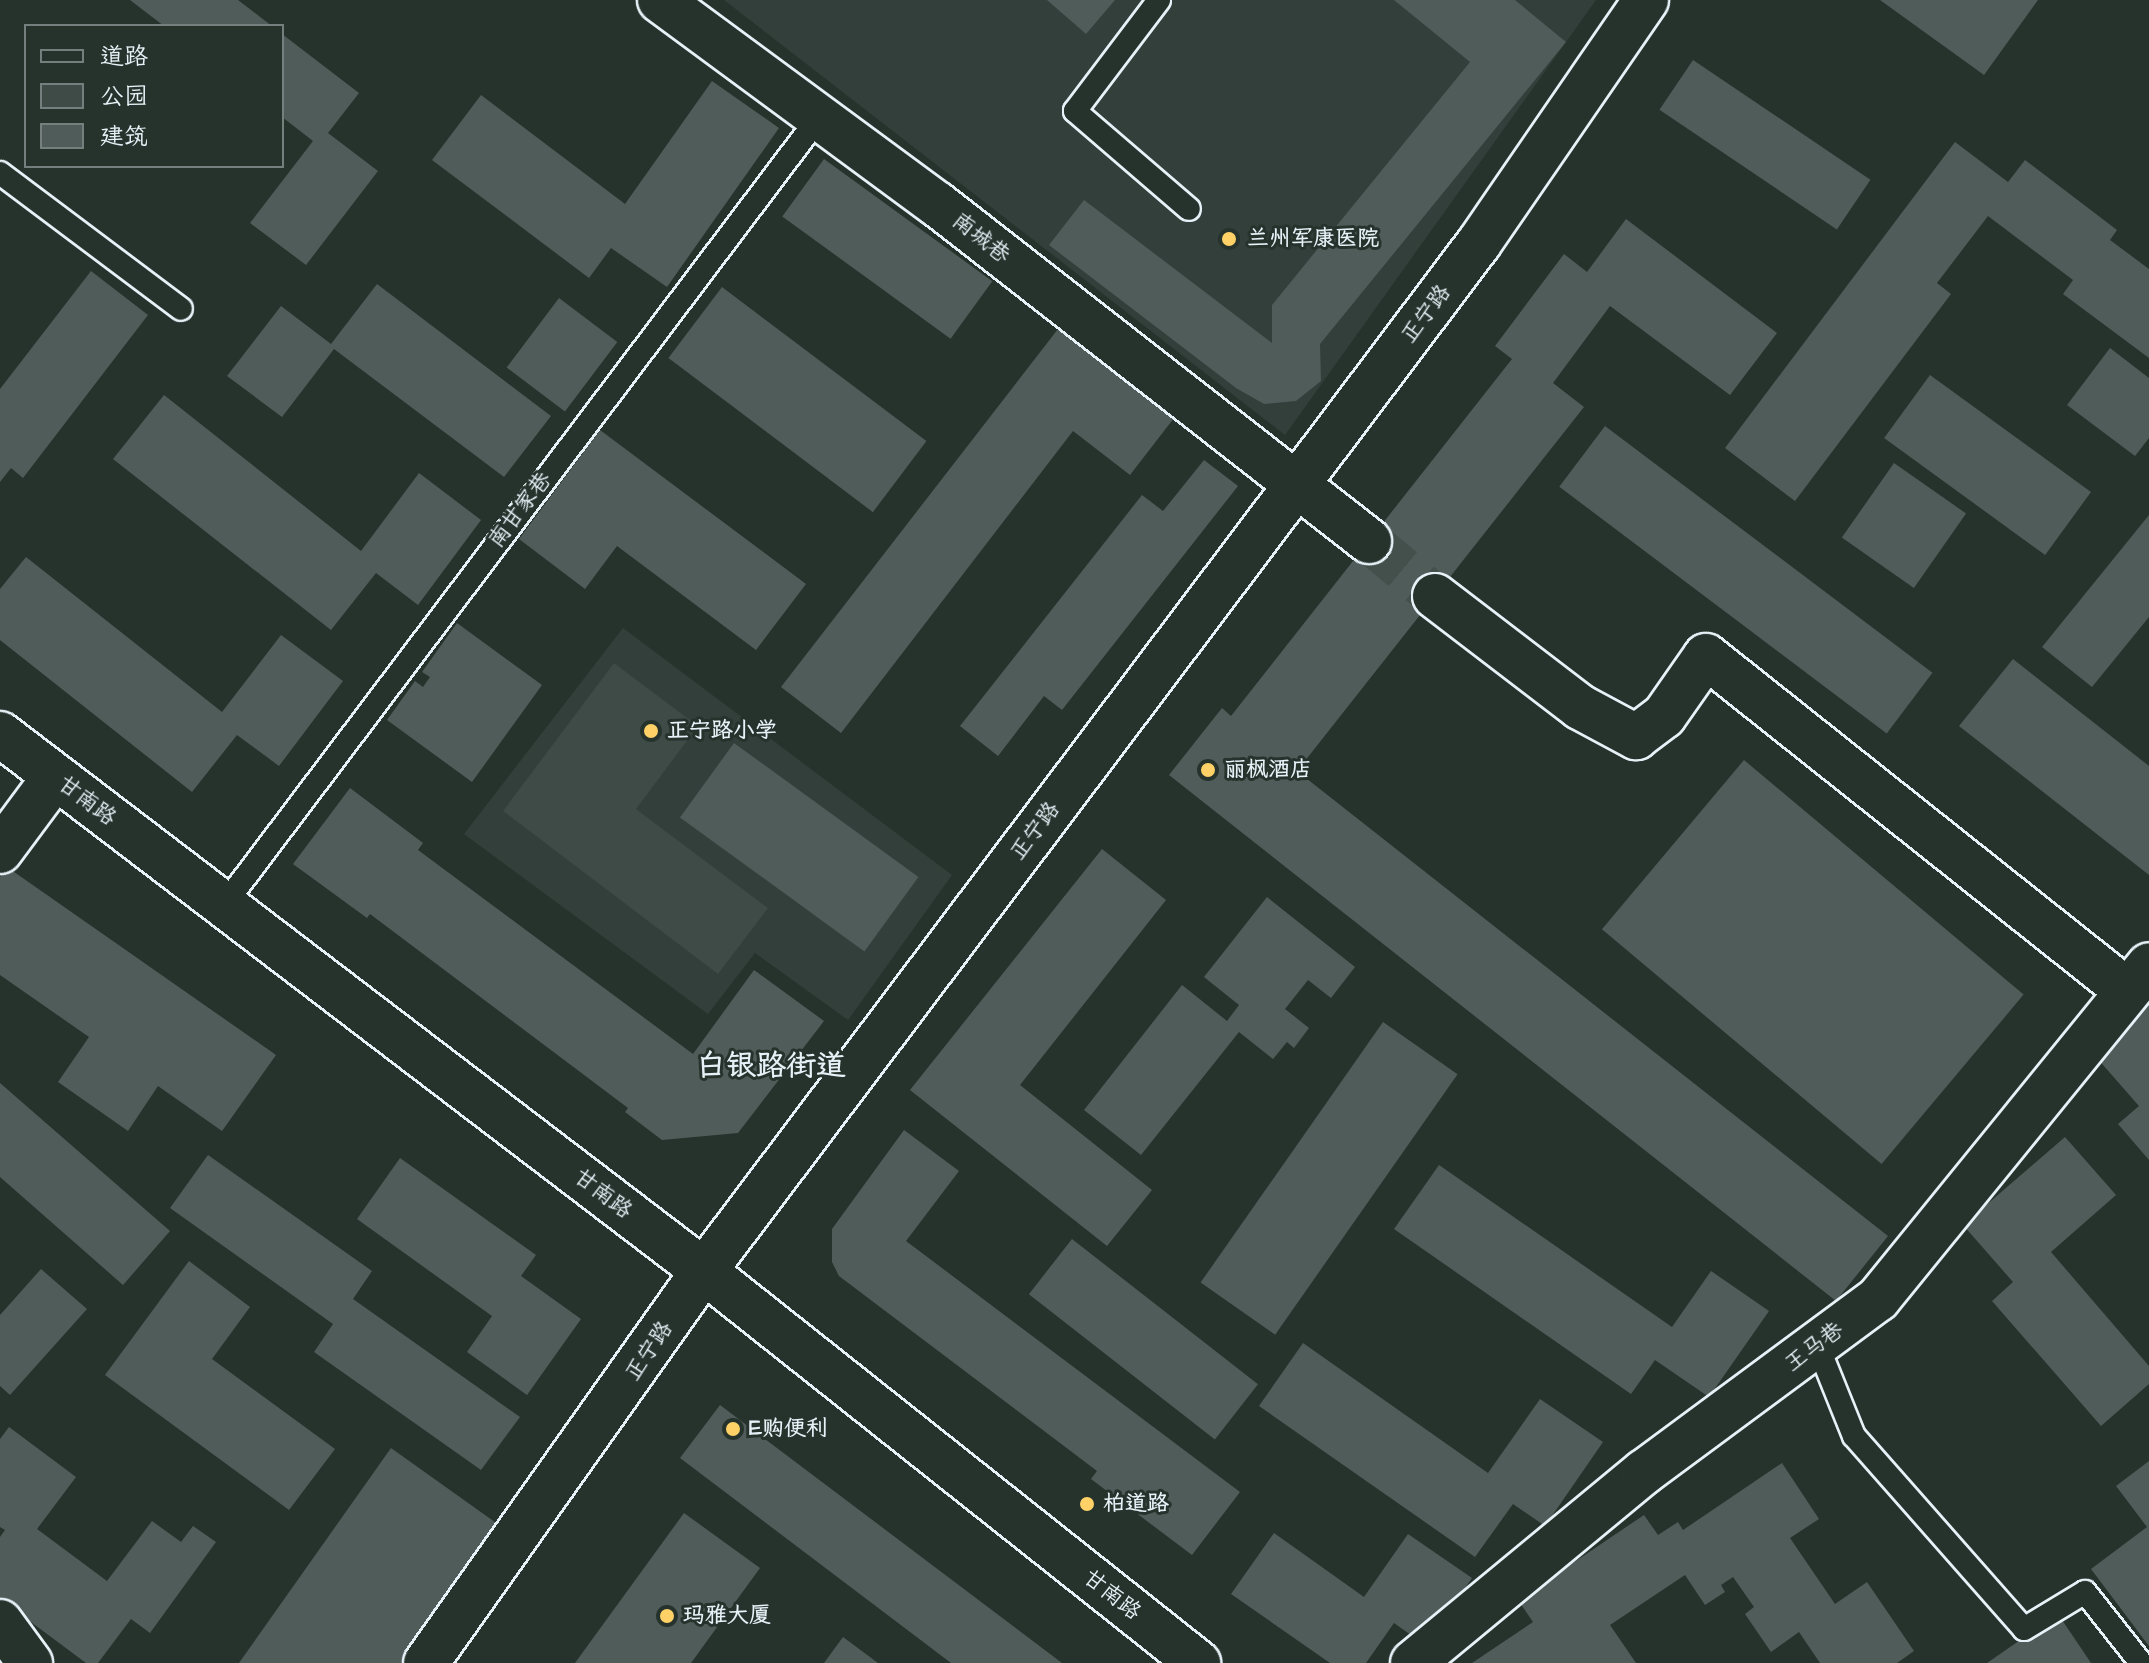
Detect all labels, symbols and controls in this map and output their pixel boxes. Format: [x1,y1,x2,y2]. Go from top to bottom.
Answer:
legend [24,24,284,168]
text: 道路 [100,40,148,74]
text: 公园 [100,80,148,114]
text: 建筑 [100,120,148,154]
street label: 南城巷 [947,207,1015,269]
place label: 兰州军康医院 [1247,226,1379,252]
marker: 兰州军康医院 [1218,228,1240,250]
street label: 正宁路 [1396,280,1456,348]
street label: 南甘家巷 [483,467,557,553]
place label: 正宁路小学 [667,718,777,744]
marker: 正宁路小学 [642,722,660,740]
place label: 丽枫酒店 [1224,757,1312,783]
marker: 丽枫酒店 [1199,761,1217,779]
street label: 甘南路 [53,771,121,831]
street label: 正宁路 [1005,797,1065,865]
district label: 白银路街道 [696,1048,846,1084]
street label: 甘南路 [569,1164,637,1224]
street label: 正宁路 [620,1316,678,1386]
street label: 王马巷 [1780,1317,1848,1377]
place label: E购便利 [749,1416,828,1442]
marker: E购便利 [724,1420,742,1438]
place label: 柏道路 [1103,1491,1169,1517]
marker: 柏道路 [1078,1495,1096,1513]
street label: 甘南路 [1078,1564,1146,1626]
place label: 玛雅大厦 [683,1603,771,1629]
marker: 玛雅大厦 [658,1607,676,1625]

